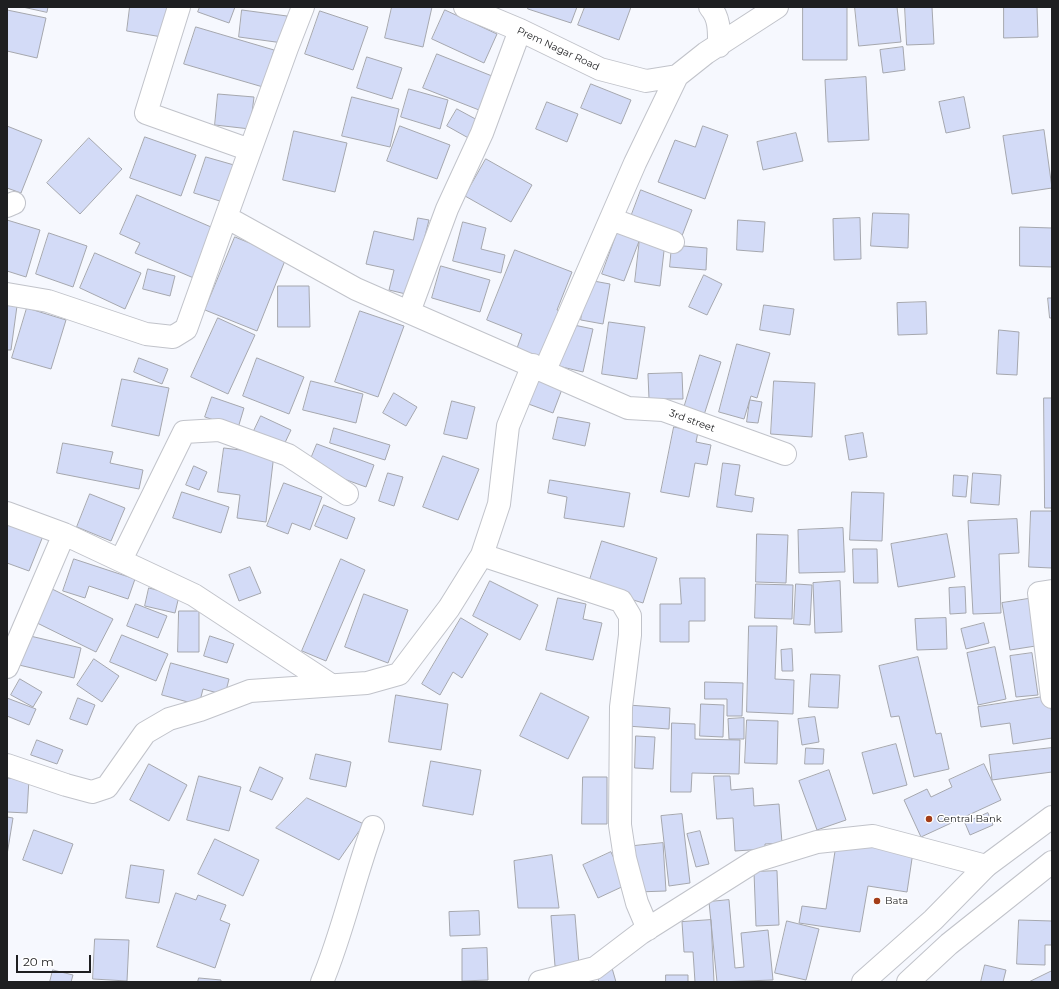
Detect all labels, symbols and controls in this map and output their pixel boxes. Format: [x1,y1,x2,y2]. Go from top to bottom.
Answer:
street label: Prem Nagar Road [515,25,601,73]
street label: 3rd street [667,407,717,435]
place label: Central Bank [937,813,1002,825]
marker: Central Bank [924,814,934,824]
place label: Bata [885,895,908,907]
marker: Bata [872,896,882,906]
scale bar [18,947,93,973]
text: 20 m [23,954,54,969]

